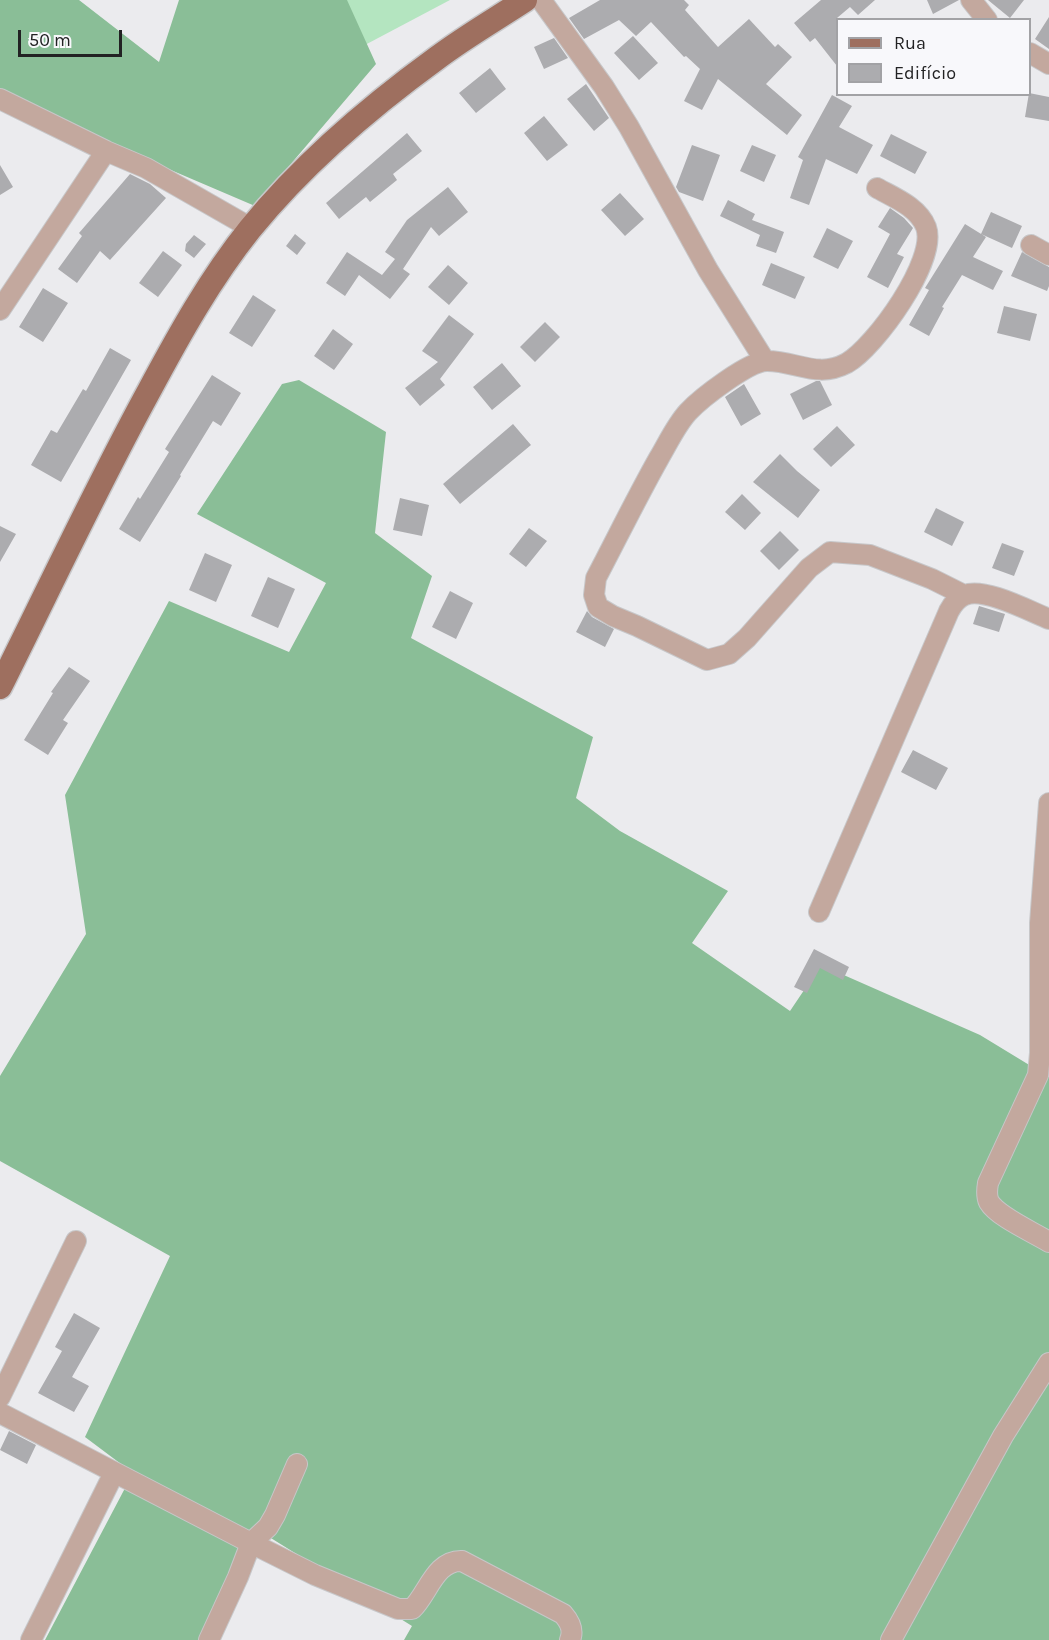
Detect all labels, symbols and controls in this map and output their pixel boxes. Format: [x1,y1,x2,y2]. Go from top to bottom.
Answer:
scale bar [21,18,124,56]
legend [836,18,1031,96]
text: 50 m [29,29,71,51]
text: Rua [894,32,926,54]
text: Edifício [894,62,956,84]

